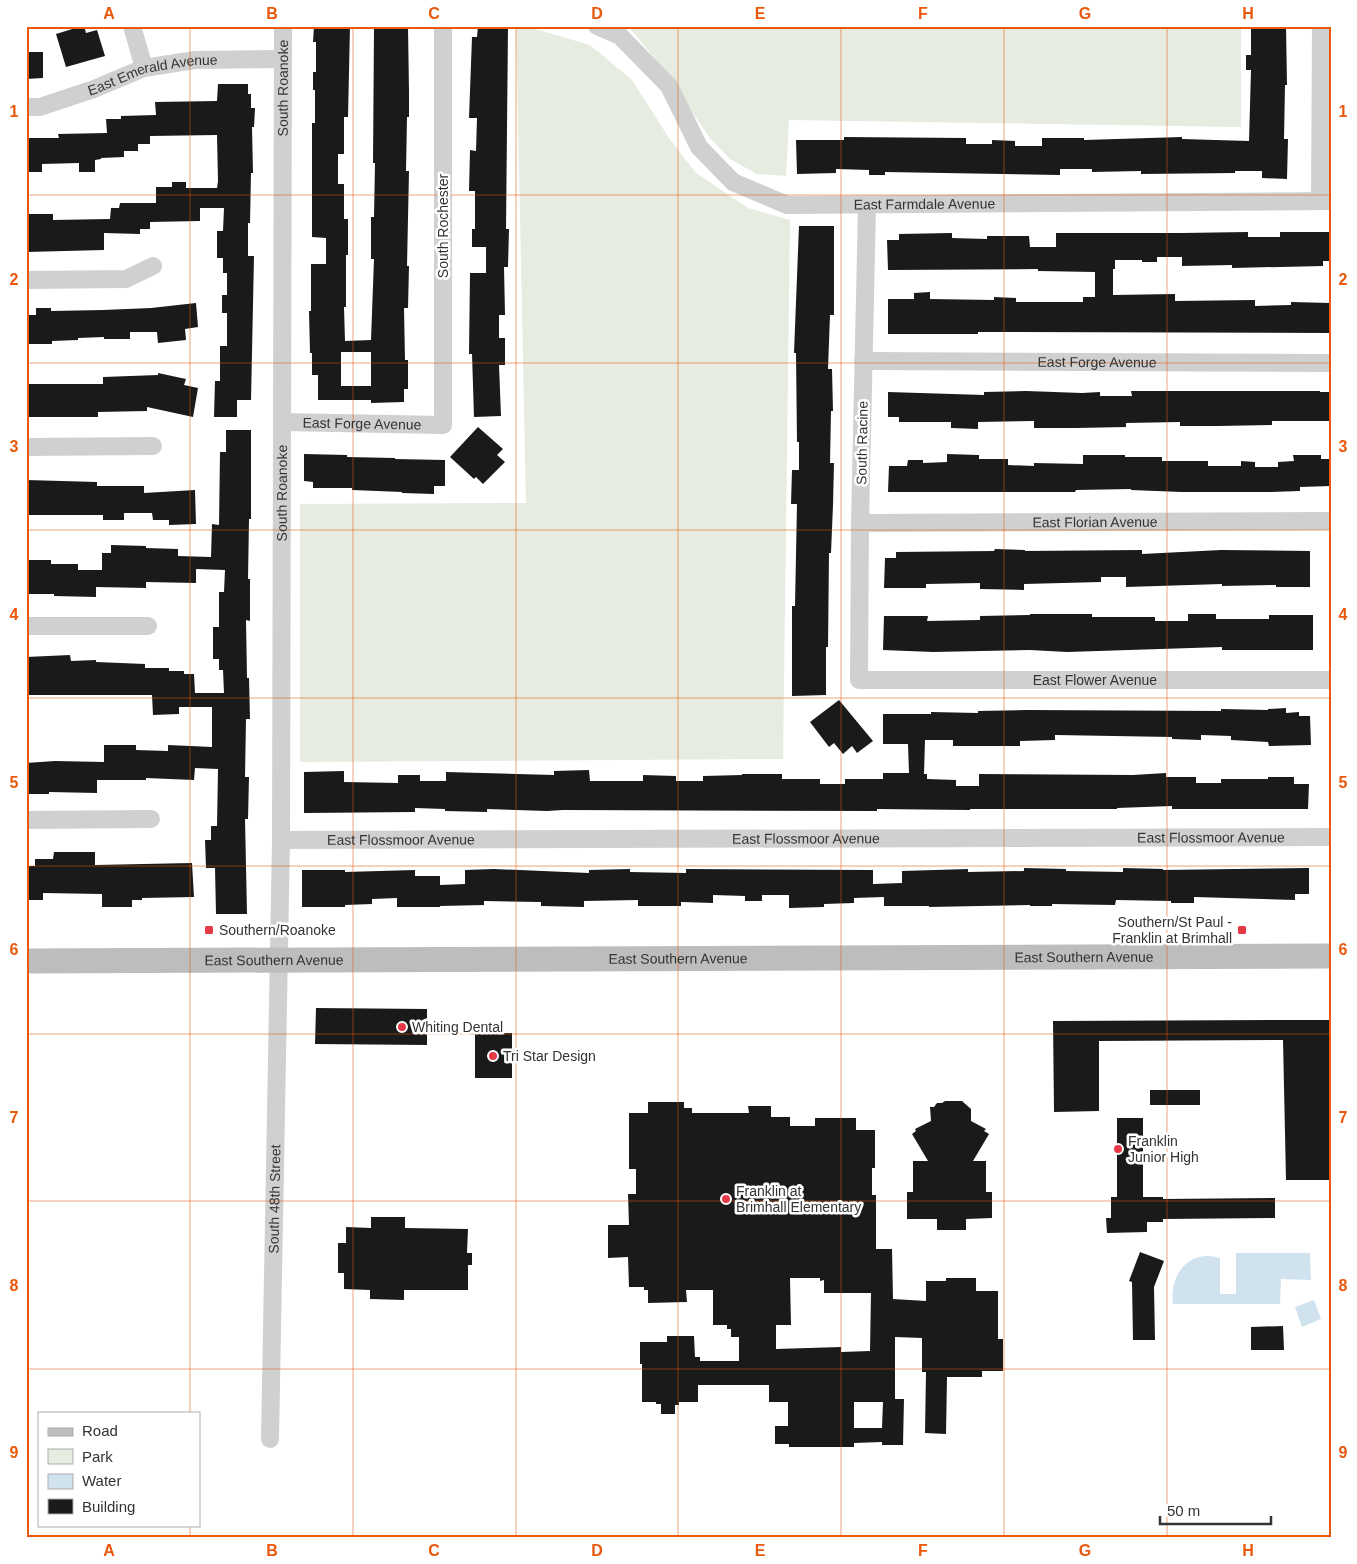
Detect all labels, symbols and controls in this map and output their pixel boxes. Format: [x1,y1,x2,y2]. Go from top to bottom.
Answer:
text: A [103,5,115,22]
text: B [266,5,278,22]
text: C [428,5,440,22]
text: D [591,5,603,22]
text: E [755,5,766,22]
text: F [918,5,928,22]
text: G [1079,5,1091,22]
text: H [1242,5,1254,22]
street label: South Roanoke [275,40,291,136]
street label: East Emerald Avenue [86,52,218,99]
text: 1 [10,103,19,120]
text: 1 [1339,103,1348,120]
street label: South Rochester [435,174,451,278]
street label: East Farmdale Avenue [854,195,995,213]
text: 2 [10,271,19,288]
text: 2 [1339,271,1348,288]
street label: East Forge Avenue [1037,354,1157,370]
street label: South Racine [853,401,871,485]
street label: East Forge Avenue [302,414,422,433]
text: 3 [10,438,19,455]
text: 3 [1339,438,1348,455]
street label: South Roanoke [274,445,290,541]
street label: East Florian Avenue [1032,514,1158,530]
text: 4 [10,606,19,623]
text: 4 [1339,606,1348,623]
street label: East Flower Avenue [1033,672,1157,688]
text: 5 [10,774,19,791]
text: 5 [1339,774,1348,791]
street label: East Flossmoor Avenue [1137,829,1285,846]
street label: East Flossmoor Avenue [732,830,880,847]
street label: East Flossmoor Avenue [327,831,475,848]
place label: Southern/St Paul - Franklin at Brimhall [1112,914,1232,946]
place label: Southern/Roanoke [219,922,336,938]
marker: Southern/Roanoke [203,924,215,936]
marker: Southern/St Paul - Franklin at Brimhall [1236,924,1248,936]
text: 6 [10,941,19,958]
text: 6 [1339,941,1348,958]
street label: East Southern Avenue [1014,949,1154,965]
street label: East Southern Avenue [608,950,748,967]
street label: East Southern Avenue [204,952,344,968]
place label: Whiting Dental [412,1019,503,1035]
marker: Whiting Dental [396,1021,408,1033]
place label: Tri Star Design [503,1048,596,1064]
marker: Tri Star Design [487,1050,499,1062]
text: 7 [10,1109,19,1126]
text: 7 [1339,1109,1348,1126]
place label: Franklin Junior High [1128,1133,1199,1165]
marker: Franklin Junior High [1112,1143,1124,1155]
street label: South 48th Street [265,1144,283,1254]
place label: Franklin at Brimhall Elementary [736,1183,861,1215]
marker: Franklin at Brimhall Elementary [720,1193,732,1205]
text: 8 [10,1277,19,1294]
text: 8 [1339,1277,1348,1294]
legend [38,1412,200,1526]
text: Road [82,1422,118,1439]
text: 9 [10,1444,19,1461]
text: 9 [1339,1444,1348,1461]
text: Park [82,1448,113,1465]
text: Water [82,1472,121,1489]
scale bar [1160,1494,1271,1526]
text: Building [82,1498,135,1515]
text: 50 m [1167,1502,1200,1519]
text: A [103,1542,115,1559]
text: B [266,1542,278,1559]
text: C [428,1542,440,1559]
text: D [591,1542,603,1559]
text: E [755,1542,766,1559]
text: F [918,1542,928,1559]
text: G [1079,1542,1091,1559]
text: H [1242,1542,1254,1559]

